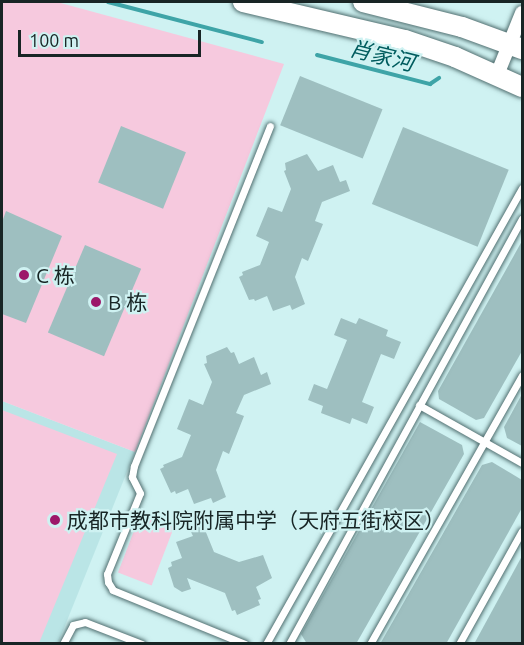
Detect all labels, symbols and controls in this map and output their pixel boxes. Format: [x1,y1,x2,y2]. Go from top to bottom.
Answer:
scale bar [21,18,204,56]
text: 100 m [29,30,79,50]
water label: 肖家河 [347,34,417,76]
place label: C 栋 [36,262,75,288]
marker: C 栋 [17,268,31,282]
place label: B 栋 [108,289,147,315]
marker: B 栋 [89,295,103,309]
place label: 成都市教科院附属中学（天府五街校区） [67,507,445,533]
marker: 成都市教科院附属中学（天府五街校区） [48,513,62,527]

